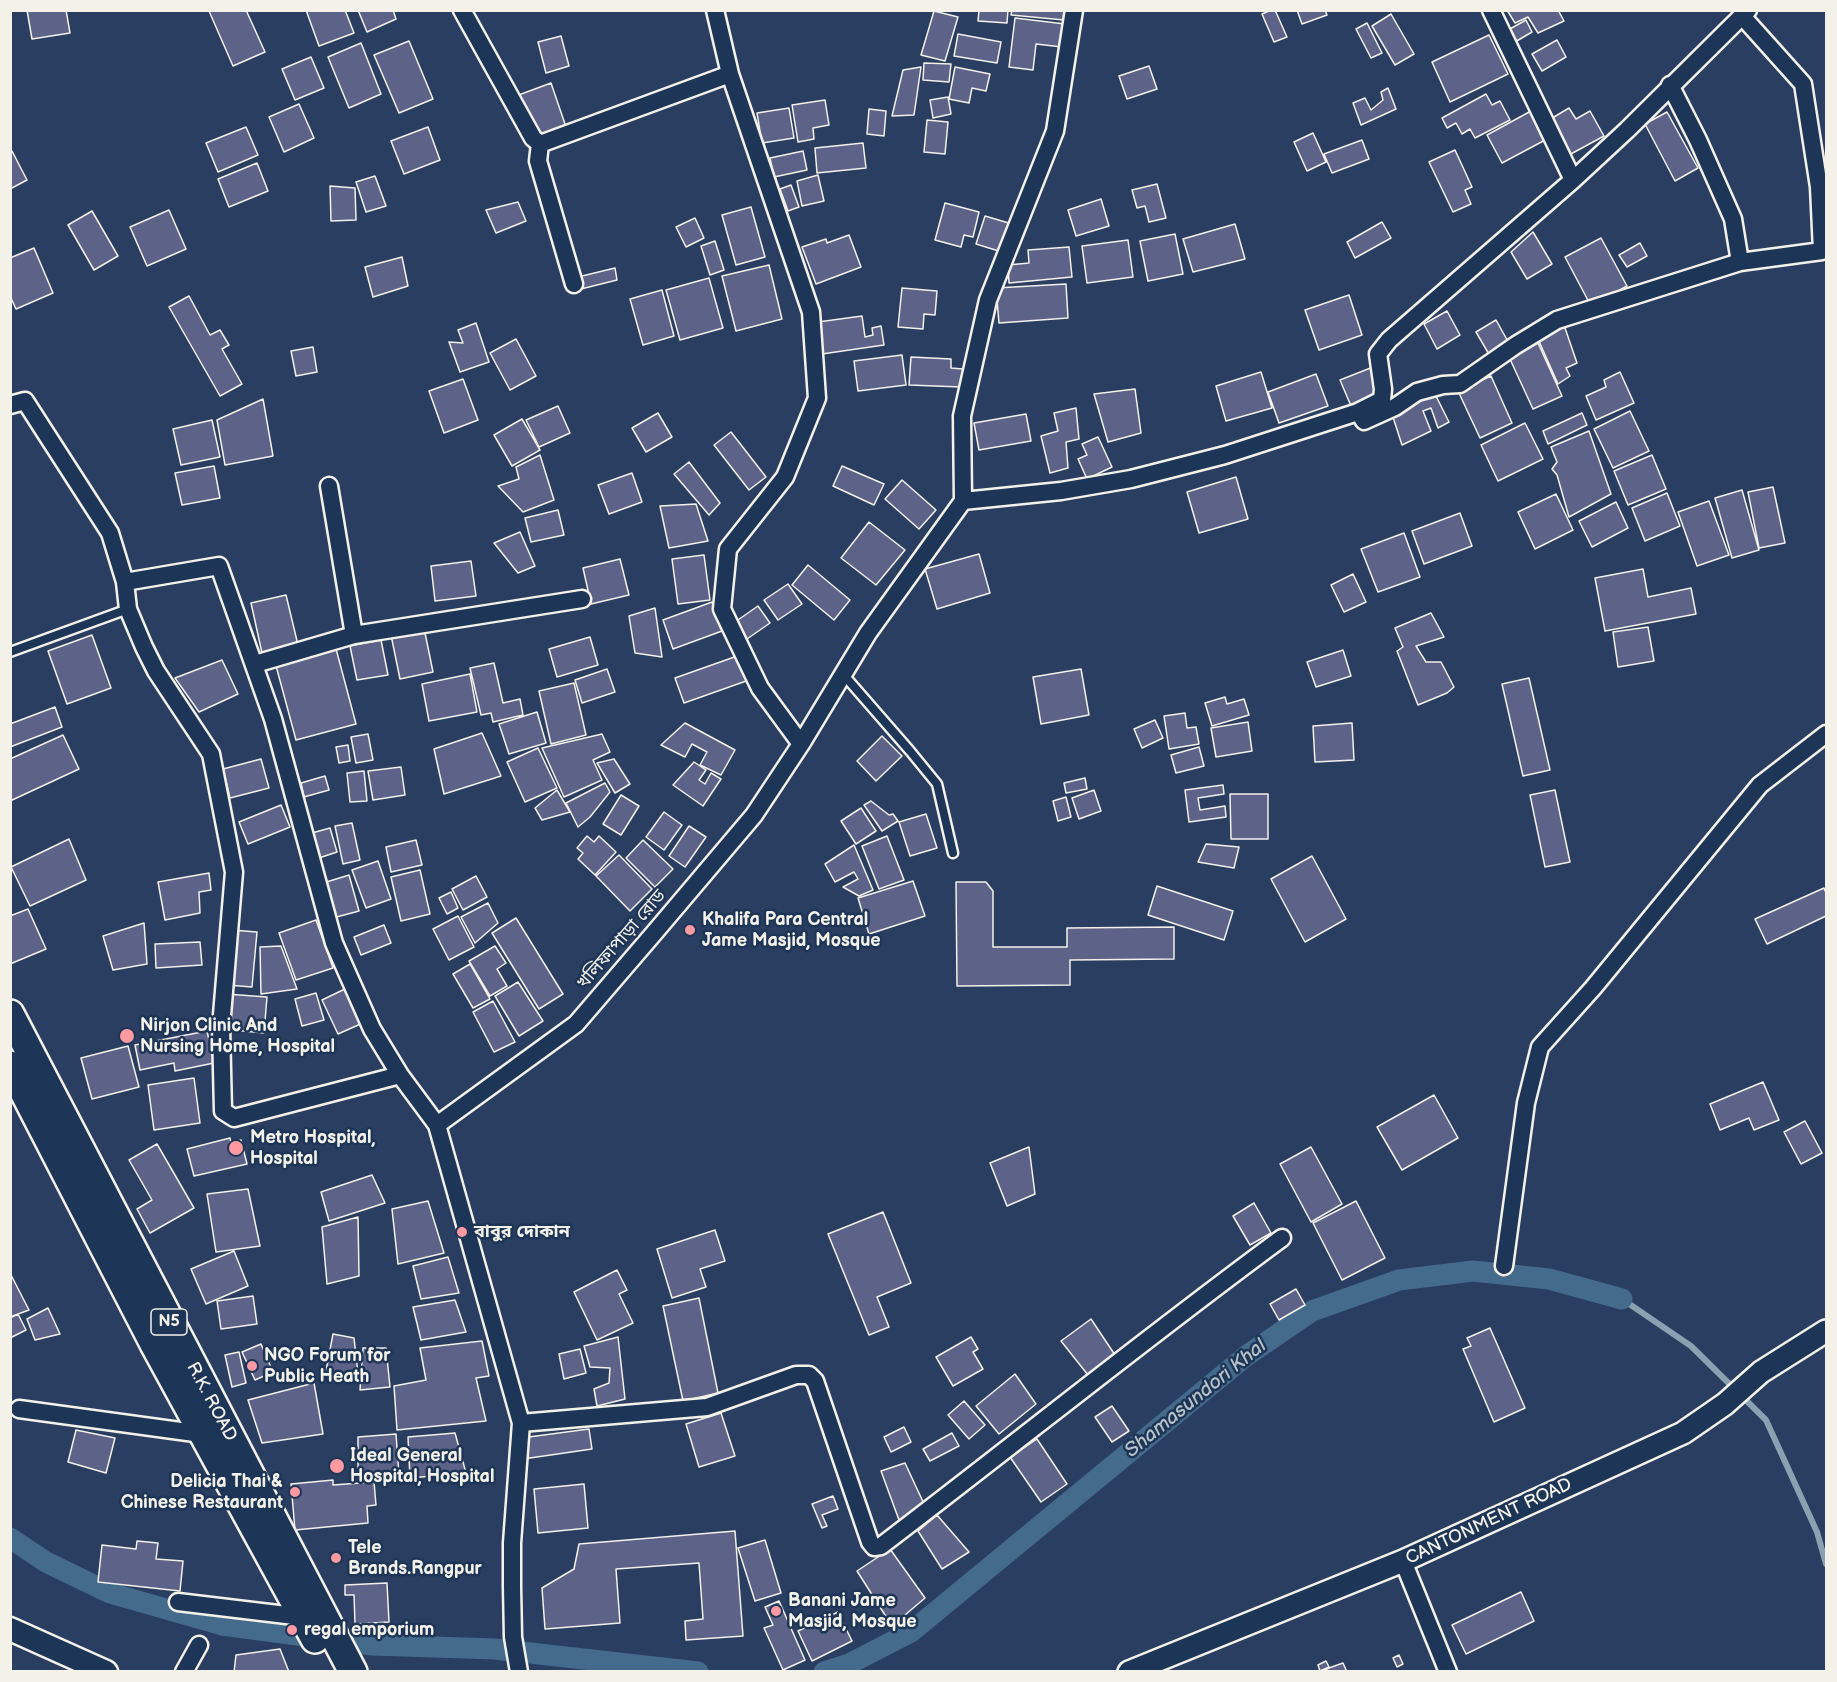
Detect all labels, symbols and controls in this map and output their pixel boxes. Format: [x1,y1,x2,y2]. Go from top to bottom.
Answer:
street label: খলিফাপাড়া রোড [573,886,671,994]
place label: Khalifa Para Central Jame Masjid, Mosque [702,909,881,952]
marker: Khalifa Para Central Jame Masjid, Mosque [683,923,697,937]
place label: Nirjon Clinic And Nursing Home, Hospital [140,1015,335,1058]
marker: Nirjon Clinic And Nursing Home, Hospital [118,1027,136,1045]
place label: Metro Hospital, Hospital [250,1127,376,1170]
marker: Metro Hospital, Hospital [227,1139,245,1157]
place label: বাবুর দোকান [474,1221,570,1243]
marker: বাবুর দোকান [455,1225,469,1239]
road number: N5 [151,1309,187,1335]
water label: Shamasundori Khal [1120,1335,1272,1463]
place label: NGO Forum for Public Heath [264,1345,391,1388]
street label: R.K. ROAD [181,1359,241,1445]
marker: NGO Forum for Public Heath [245,1359,259,1373]
place label: Ideal General Hospital, Hospital [350,1445,494,1488]
marker: Ideal General Hospital, Hospital [328,1457,346,1475]
place label: Delicia Thai & Chinese Restaurant [121,1471,283,1514]
street label: CANTONMENT ROAD [1402,1474,1576,1570]
marker: Delicia Thai & Chinese Restaurant [288,1485,302,1499]
place label: Tele Brands.Rangpur [348,1537,482,1580]
marker: Tele Brands.Rangpur [329,1551,343,1565]
place label: Banani Jame Masjid, Mosque [788,1590,917,1632]
marker: Banani Jame Masjid, Mosque [769,1604,783,1618]
place label: regal emporium [304,1619,434,1641]
marker: regal emporium [285,1623,299,1637]

